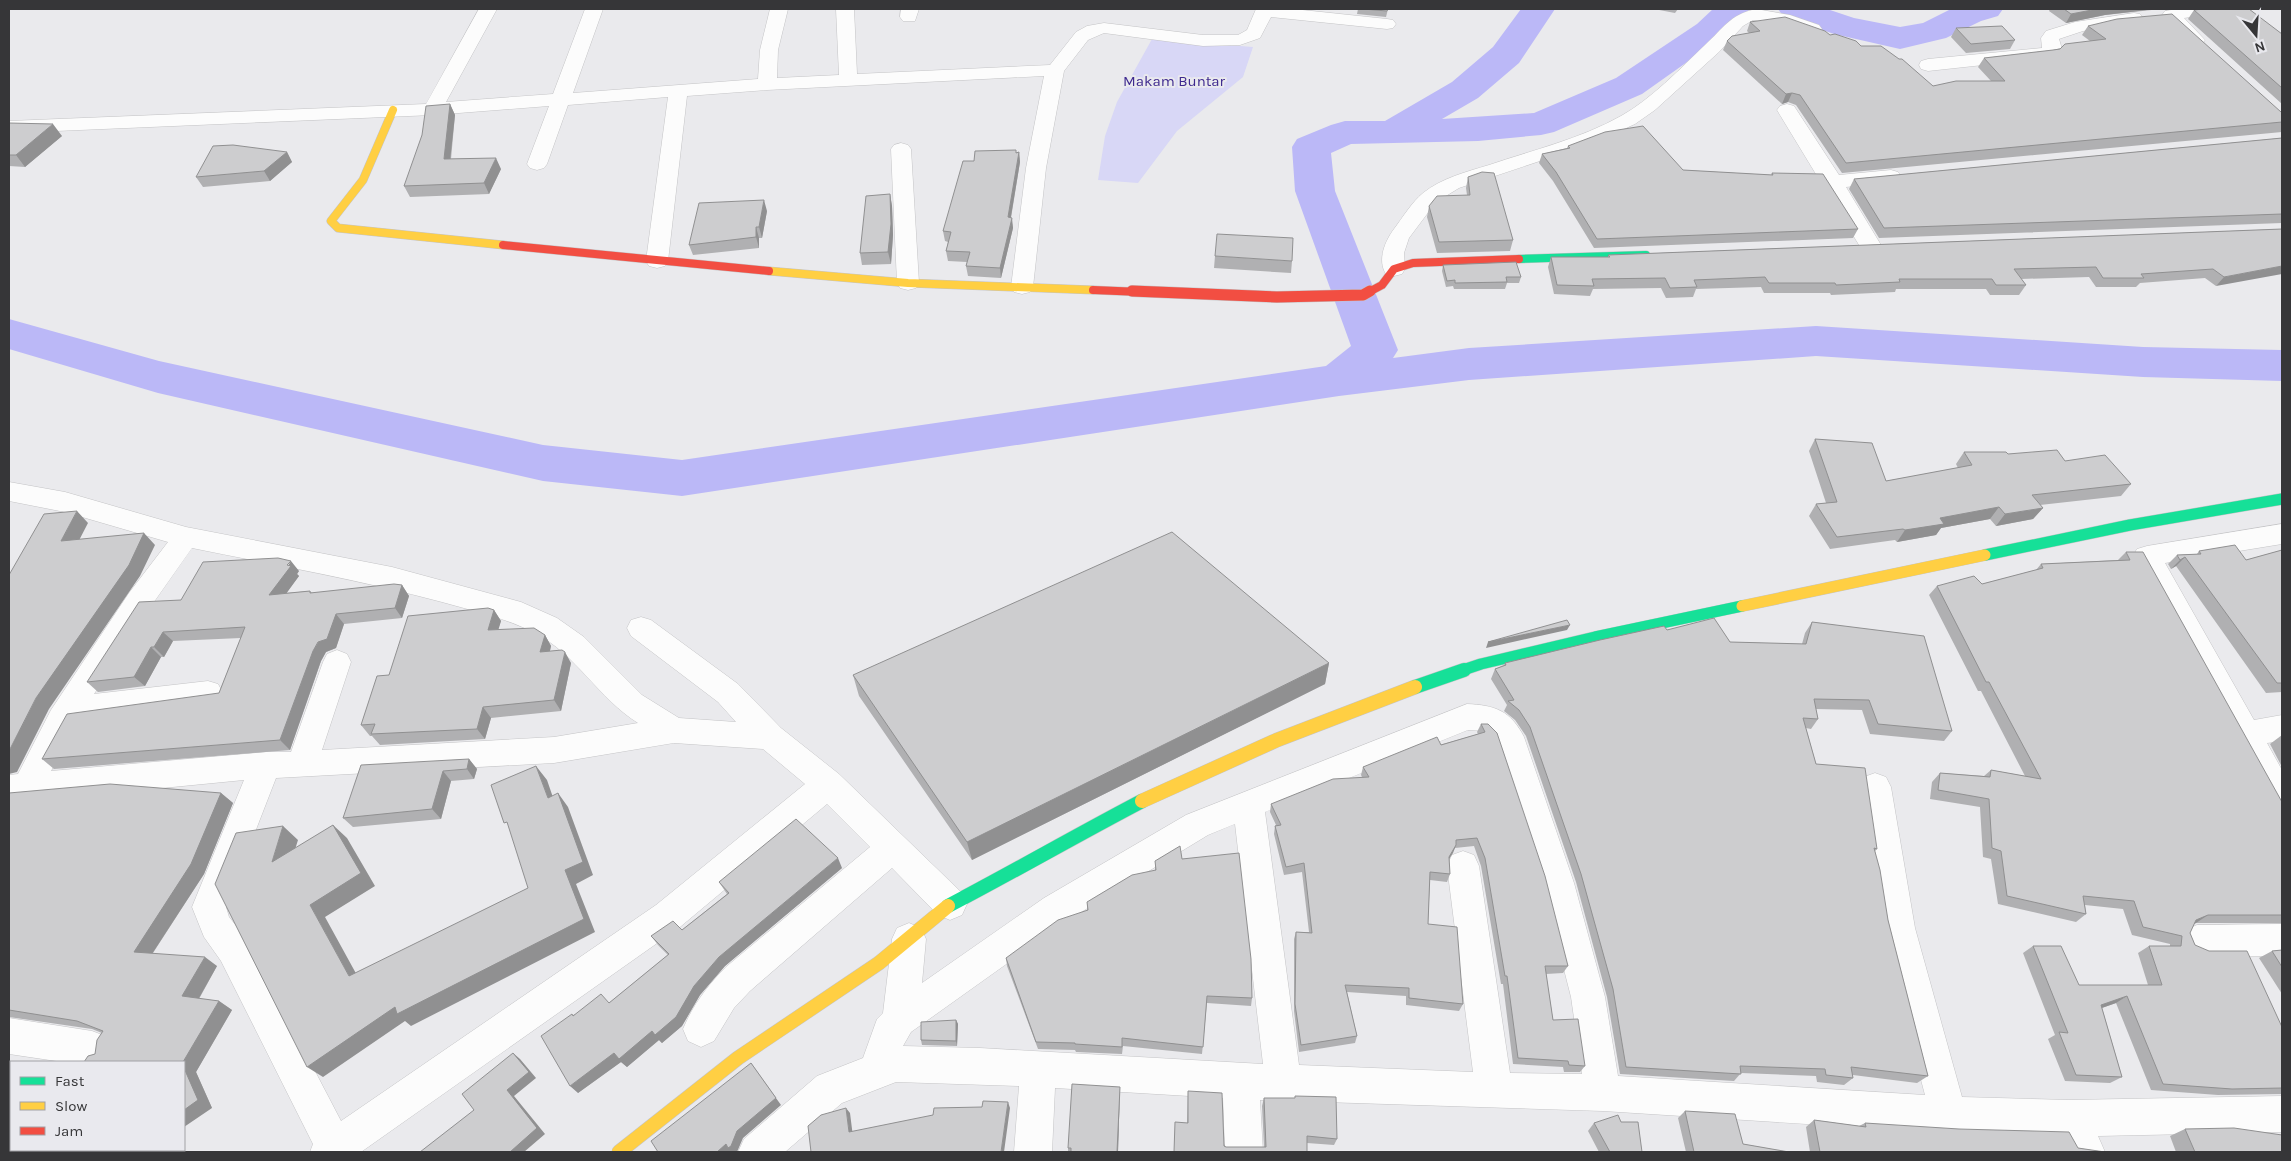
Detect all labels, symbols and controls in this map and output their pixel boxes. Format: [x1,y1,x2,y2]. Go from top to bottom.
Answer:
north arrow [2231,10,2281,60]
text: N [2252,37,2267,57]
park label: Makam Buntar [1123,72,1226,90]
legend [10,1061,185,1151]
text: Fast [55,1072,85,1090]
text: Slow [55,1097,87,1115]
text: Jam [55,1122,83,1140]

